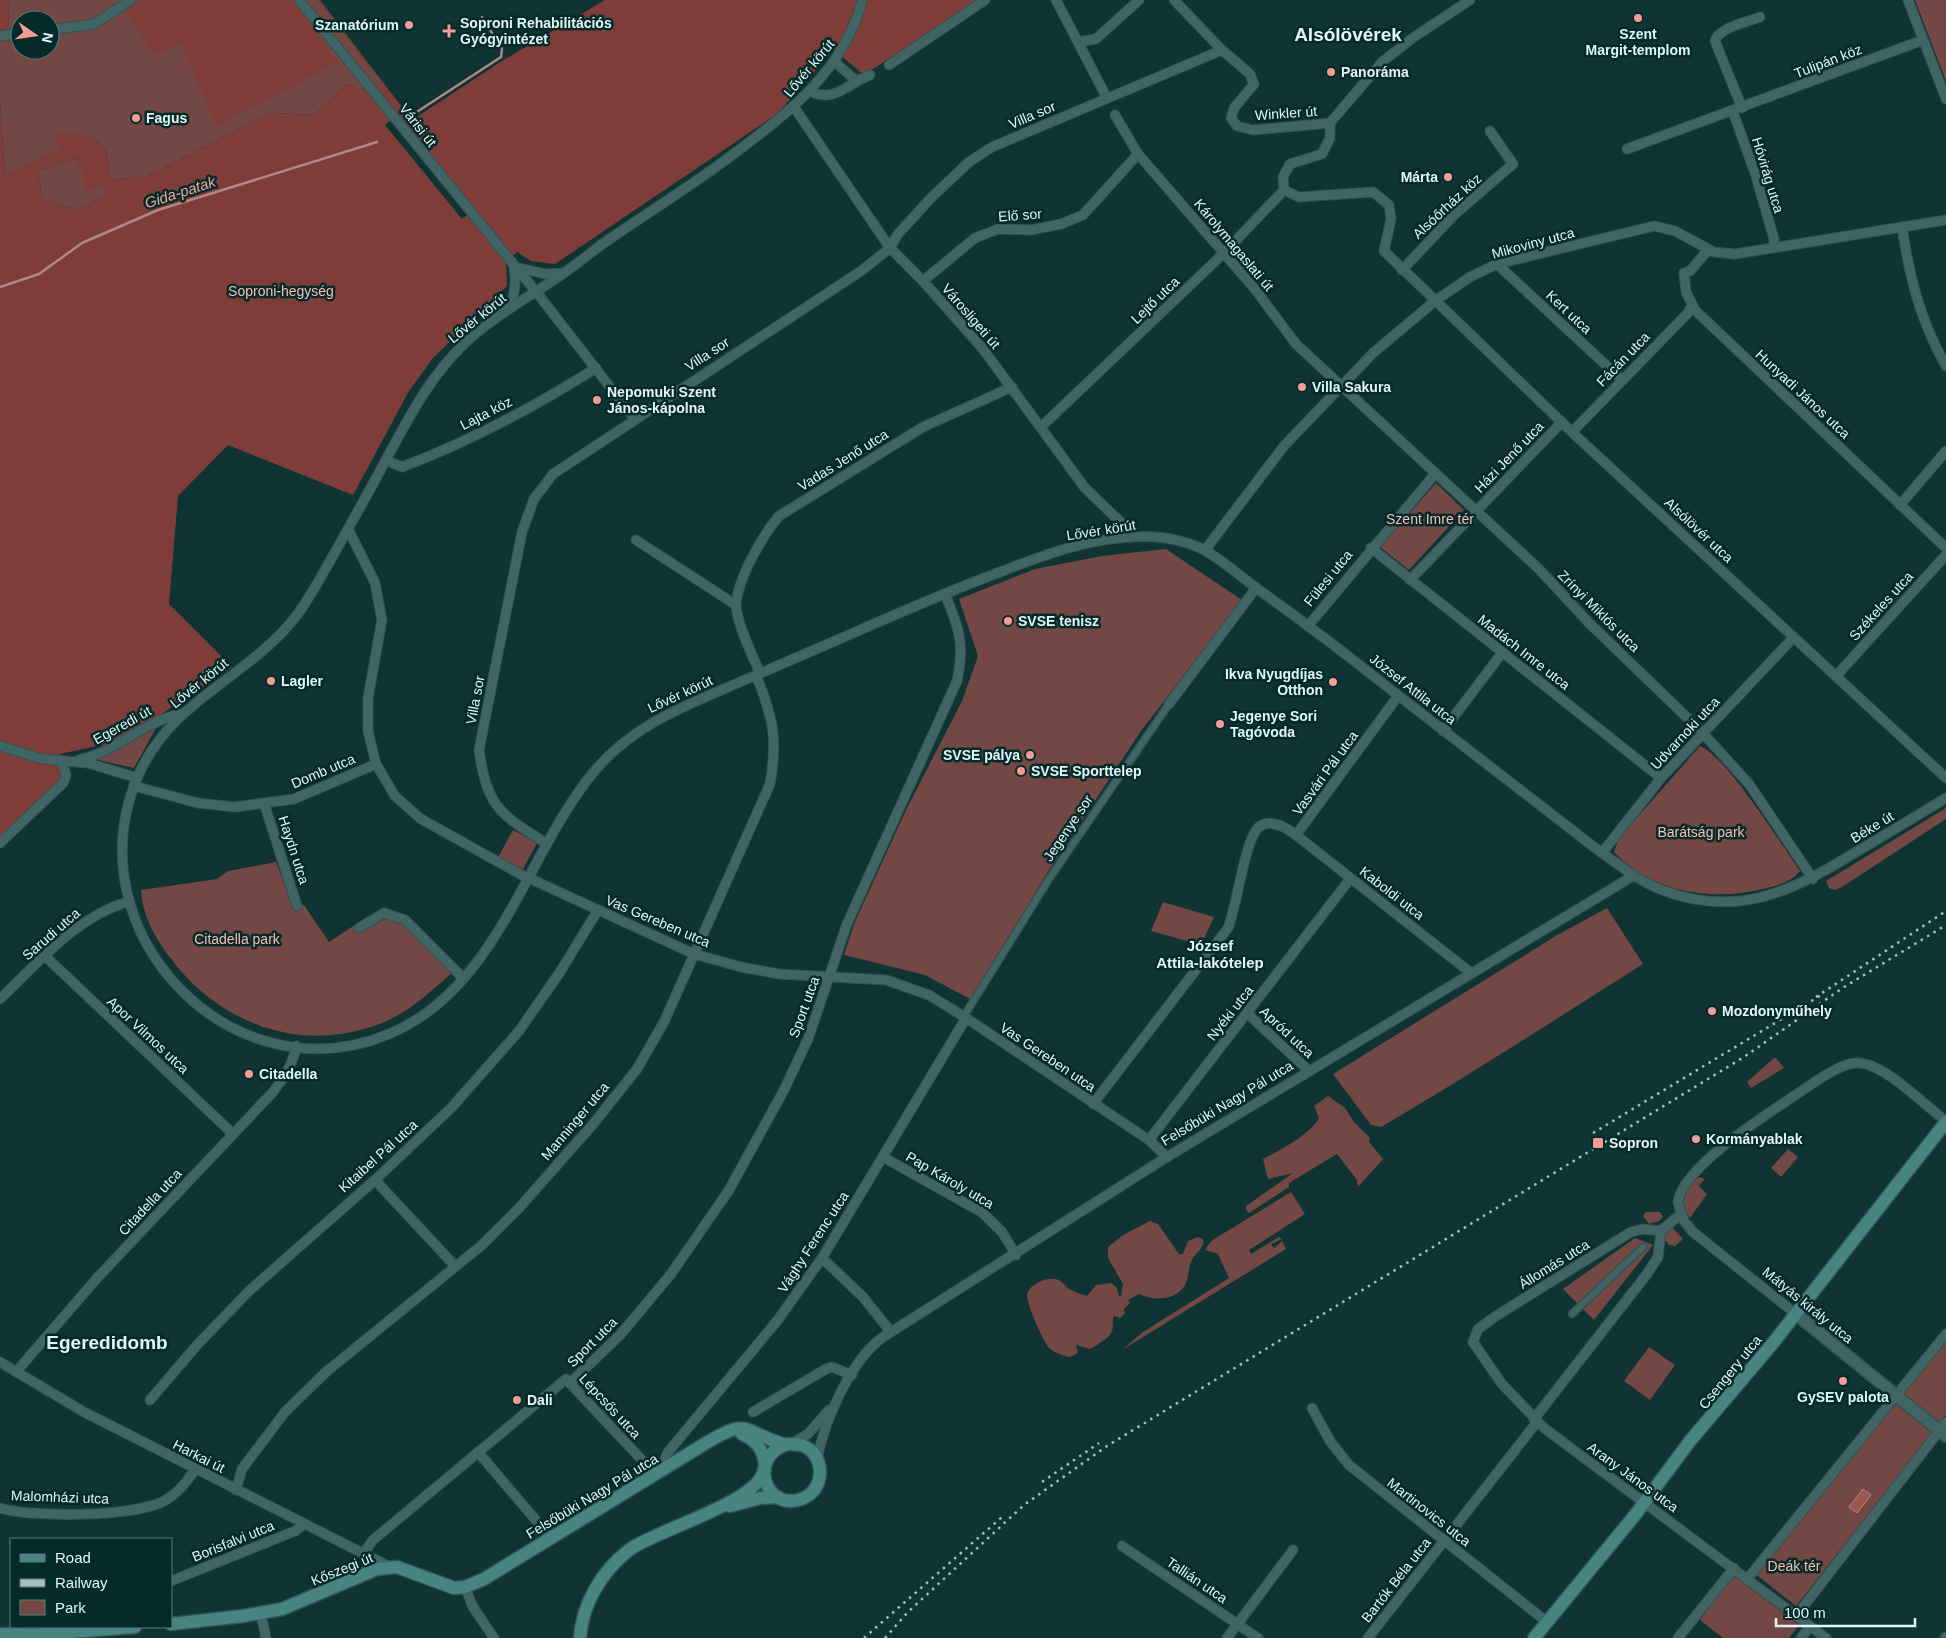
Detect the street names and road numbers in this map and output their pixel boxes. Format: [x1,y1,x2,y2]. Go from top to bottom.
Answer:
street label: Lővér körút [780,36,838,100]
street label: Tulipán köz [1792,41,1864,81]
street label: Villa sor [1006,98,1058,132]
street label: Várisi út [396,100,440,150]
street label: Winkler út [1254,103,1318,123]
street label: Hóvirág utca [1749,135,1787,215]
street label: Alsóőrház köz [1409,170,1485,242]
street label: Károlymagaslati út [1191,196,1277,294]
street label: Elő sor [998,205,1043,225]
street label: Mikoviny utca [1490,224,1576,262]
street label: Lejtő utca [1128,273,1183,327]
street label: Városligeti út [938,280,1004,352]
street label: Kert utca [1543,287,1595,337]
street label: Lővér körút [445,290,509,346]
street label: Fácán utca [1593,328,1653,389]
street label: Villa sor [682,334,732,374]
street label: Hunyadi János utca [1753,346,1854,442]
street label: Lajta köz [457,393,515,433]
street label: Házi Jenő utca [1471,418,1547,496]
street label: Vadas Jenő utca [795,426,891,494]
street label: Alsólövér utca [1661,494,1737,566]
street label: Lővér körút [1065,517,1137,543]
street label: Fülesi utca [1300,546,1356,609]
street label: Zrínyi Miklós utca [1555,567,1643,655]
street label: Székeles utca [1846,568,1916,644]
street label: Madách Imre utca [1475,611,1573,693]
street label: József Attila utca [1367,650,1459,728]
street label: Lővér körút [167,655,231,711]
street label: Lővér körút [645,672,715,716]
street label: Villa sor [462,674,488,726]
street label: Udvarnoki utca [1647,693,1723,773]
street label: Egeredi út [90,702,154,747]
street label: Vasvári Pál utca [1289,728,1361,818]
street label: Domb utca [289,750,357,792]
street label: Jegenye sor [1040,792,1096,864]
street label: Béke út [1848,808,1897,846]
street label: Haydn utca [275,814,313,886]
street label: Kaboldi utca [1357,863,1427,923]
street label: Vas Gereben utca [603,892,713,950]
street label: Sarudi utca [19,905,83,963]
street label: Sport utca [786,974,823,1040]
street label: Nyéki utca [1204,982,1257,1044]
street label: Apor Vilmos utca [104,993,192,1077]
street label: Apród utca [1257,1003,1317,1061]
street label: Vas Gereben utca [997,1019,1099,1095]
street label: Felsőbüki Nagy Pál utca [1158,1057,1296,1149]
street label: Manninger utca [538,1079,612,1163]
street label: Kitaibel Pál utca [335,1116,421,1196]
street label: Pap Károly utca [903,1148,997,1212]
street label: Citadella utca [115,1165,185,1238]
street label: Vághy Ferenc utca [774,1188,852,1296]
street label: Állomás utca [1516,1236,1592,1292]
street label: Mátyás király utca [1759,1264,1857,1347]
street label: Sport utca [564,1314,620,1370]
street label: Csengery utca [1695,1332,1765,1412]
street label: Lépcsős utca [576,1370,644,1442]
street label: Harkai út [170,1436,228,1476]
street label: Arany János utca [1585,1439,1682,1515]
street label: Felsőbüki Nagy Pál utca [523,1450,661,1542]
street label: Martinovics utca [1384,1475,1474,1550]
street label: Malomházi utca [11,1487,109,1507]
street label: Borisfalvi utca [190,1517,277,1565]
street label: Bartók Béla utca [1358,1534,1434,1625]
street label: Kőszegi út [309,1549,375,1589]
street label: Tallián utca [1163,1554,1231,1606]

